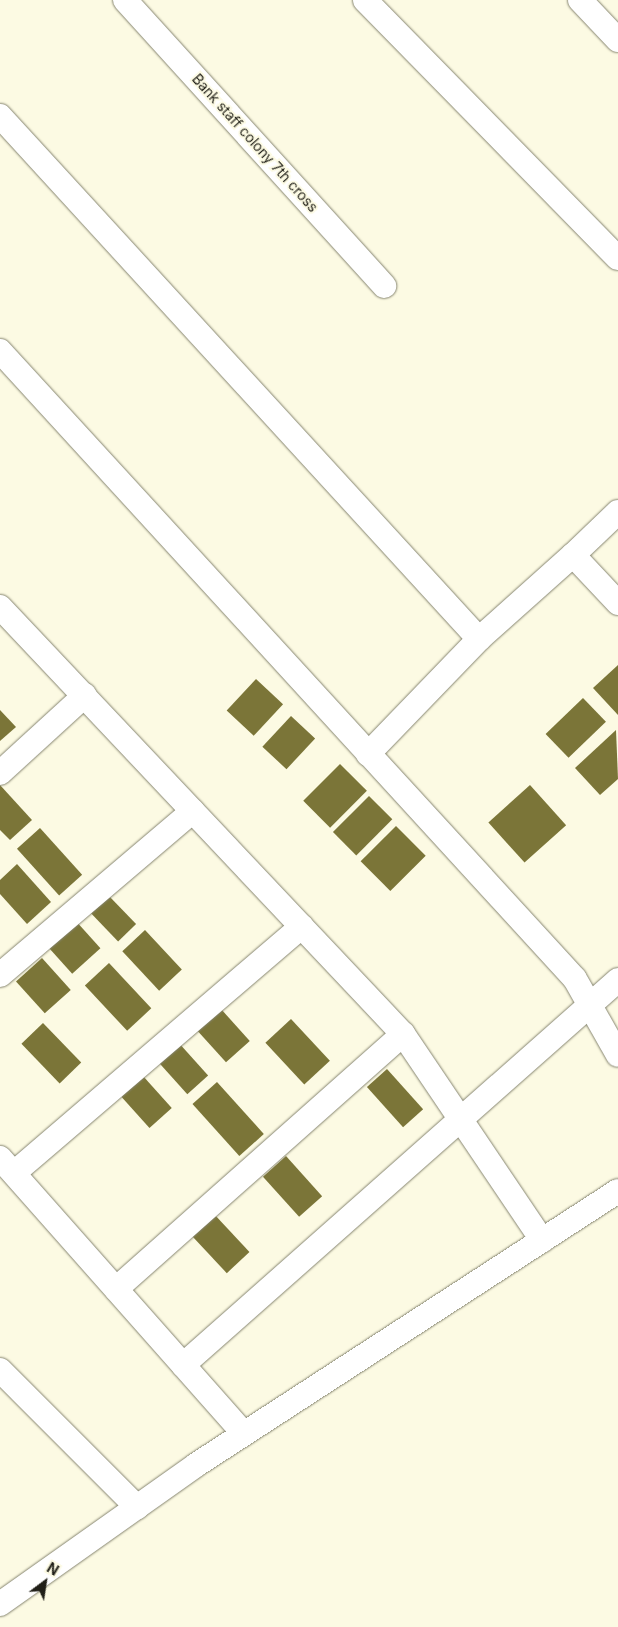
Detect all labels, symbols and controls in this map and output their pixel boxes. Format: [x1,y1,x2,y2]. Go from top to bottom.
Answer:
street label: Bank staff colony 7th cross [189,71,321,215]
north arrow [20,1557,70,1607]
text: N [44,1559,62,1579]

